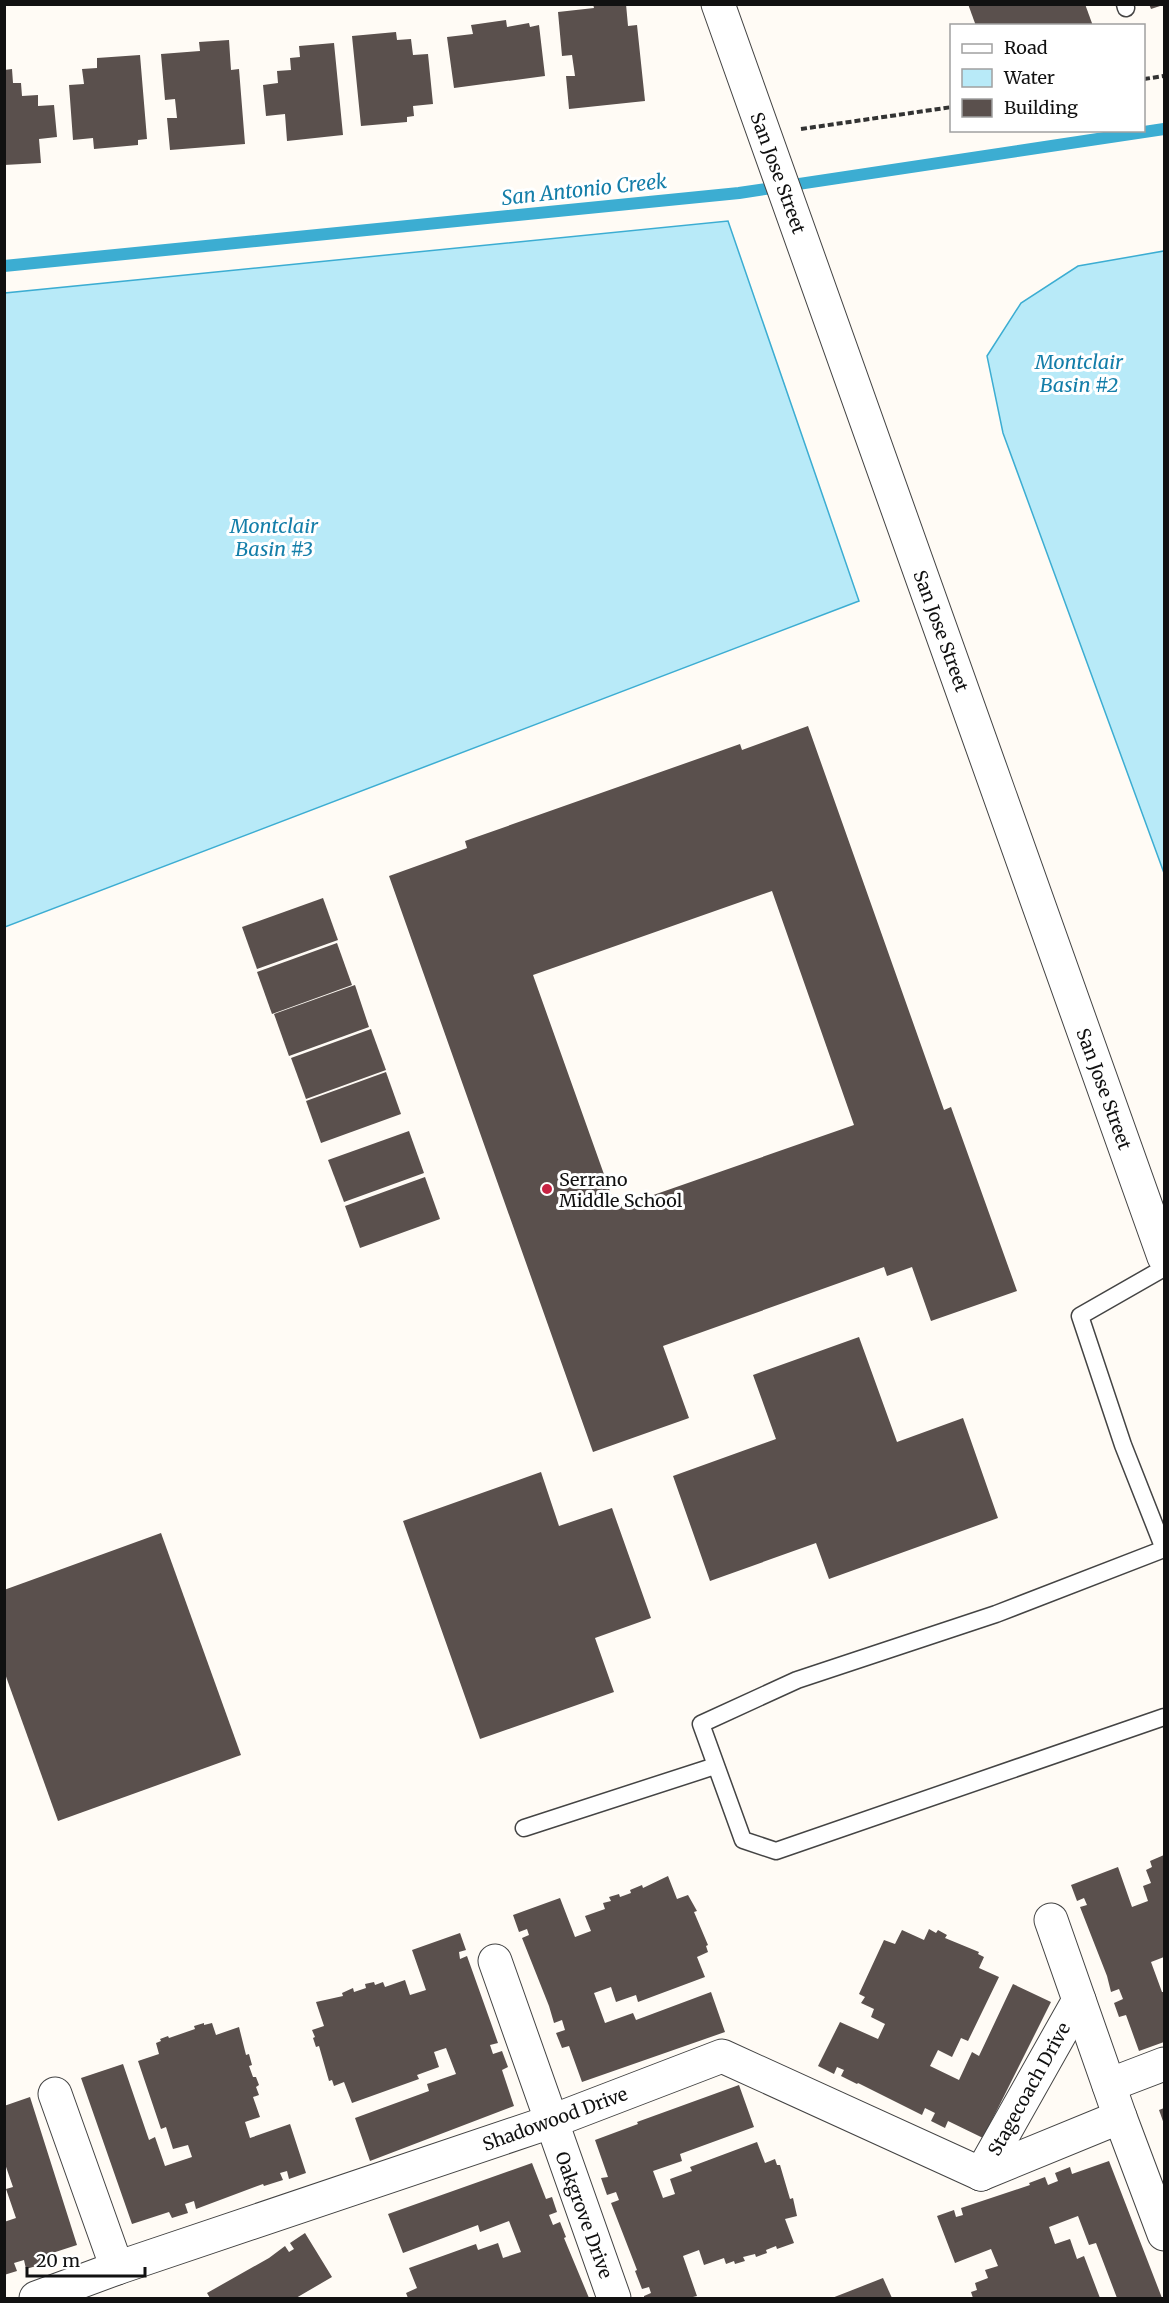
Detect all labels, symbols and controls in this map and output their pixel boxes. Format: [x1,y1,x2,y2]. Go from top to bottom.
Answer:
legend [950,24,1145,132]
text: Road [1004,36,1048,59]
text: Water [1003,66,1055,89]
text: Building [1004,96,1078,119]
street label: San Jose Street [745,109,811,237]
water label: San Antonio Creek [500,168,668,210]
water label: Montclair Basin #2 [1034,349,1124,397]
water label: Montclair Basin #3 [229,513,319,561]
street label: San Jose Street [908,567,974,695]
street label: San Jose Street [1071,1025,1137,1153]
place label: Serrano Middle School [559,1168,683,1212]
marker: Serrano Middle School [540,1182,554,1196]
street label: Stagecoach Drive [983,2018,1075,2160]
street label: Shadowood Drive [479,2082,631,2156]
street label: Oakgrove Drive [550,2148,618,2282]
scale bar [27,2240,146,2278]
text: 20 m [36,2249,80,2272]

